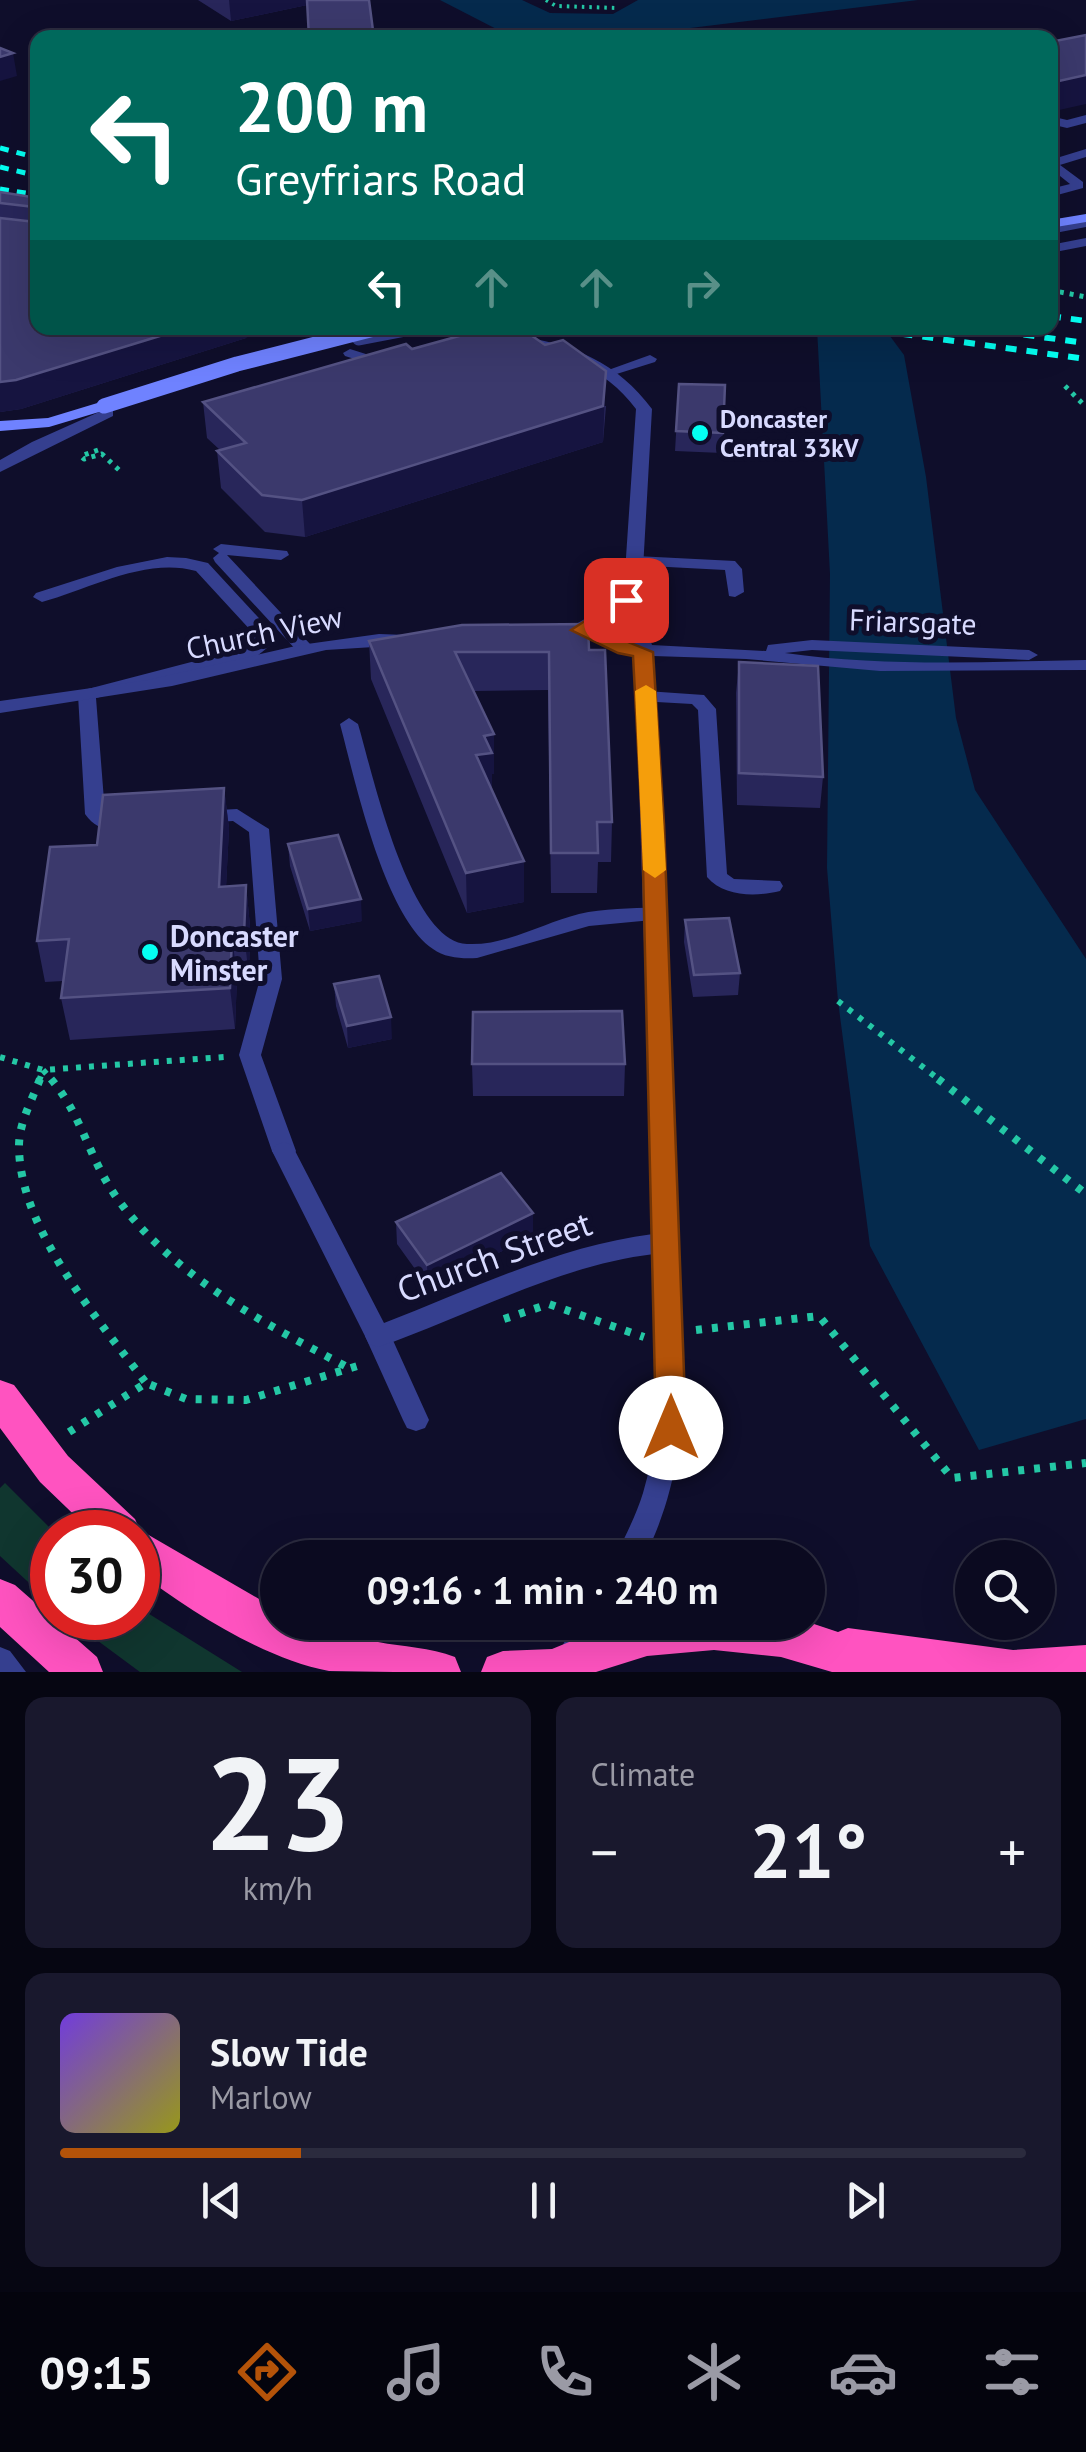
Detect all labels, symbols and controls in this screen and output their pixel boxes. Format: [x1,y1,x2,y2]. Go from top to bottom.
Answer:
text: 200 m [235,61,428,151]
icon: left [70,70,200,200]
text: Greyfriars Road [235,149,526,207]
icon: left [359,260,414,315]
icon: ahead [464,260,519,315]
icon: ahead [569,260,624,315]
icon: right [674,260,729,315]
place label: Doncaster Central 33kV [720,403,860,464]
marker: Doncaster Central 33kV [689,422,711,444]
pin [584,558,669,643]
icon: arrive [599,573,654,628]
street label: Church View [182,596,346,668]
street label: Friarsgate [849,599,977,643]
place label: Doncaster Minster [170,916,299,989]
marker: Doncaster Minster [139,941,161,963]
street label: Church Street [390,1200,598,1312]
position arrow [619,1376,723,1480]
speed limit sign: 30 [30,1510,160,1640]
map controls [955,1540,1055,1640]
button: search [955,1540,1055,1640]
text: 09:16 · 1 min · 240 m [367,1565,718,1614]
text: 23 [204,1718,351,1886]
text: Climate [591,1753,695,1795]
text: 21° [749,1802,867,1899]
text: − [591,1816,618,1887]
text: + [998,1816,1026,1887]
text: km/h [243,1867,313,1909]
text: Slow Tide [210,2027,368,2076]
text: Marlow [210,2076,312,2118]
icon: previous [194,2173,249,2228]
icon: pause [516,2173,571,2228]
icon: next [838,2173,893,2228]
icon: directions [232,2337,302,2407]
icon: music [381,2337,451,2407]
icon: phone [530,2337,600,2407]
icon: climate [679,2337,749,2407]
icon: car [828,2337,898,2407]
icon: filters [977,2337,1047,2407]
text: 09:15 [39,2343,154,2401]

